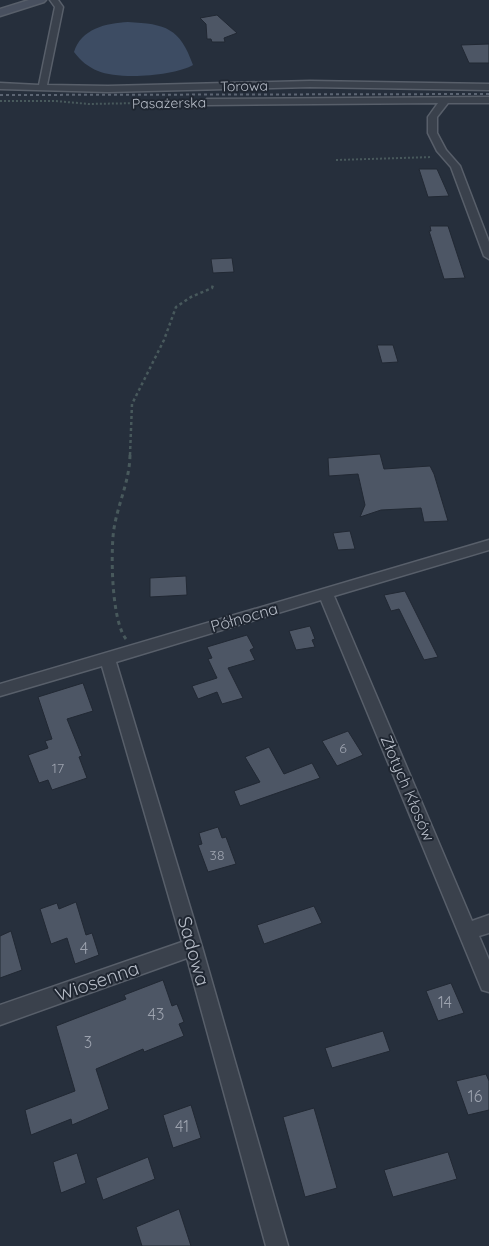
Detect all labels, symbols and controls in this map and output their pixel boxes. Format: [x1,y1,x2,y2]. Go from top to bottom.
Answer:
street label: Torowa [220,77,268,95]
street label: Pasażerska [132,93,206,113]
street label: Północna [208,598,280,636]
street label: Złotych Kłosów [377,732,439,844]
house number: 6 [339,739,347,757]
house number: 17 [52,759,64,777]
house number: 38 [210,846,224,864]
street label: Sadowa [173,914,215,988]
house number: 4 [80,938,88,958]
street label: Wiosenna [52,955,142,1007]
house number: 14 [438,992,452,1012]
house number: 43 [148,1004,164,1024]
house number: 3 [84,1032,92,1052]
house number: 16 [468,1086,483,1106]
house number: 41 [175,1116,189,1136]

